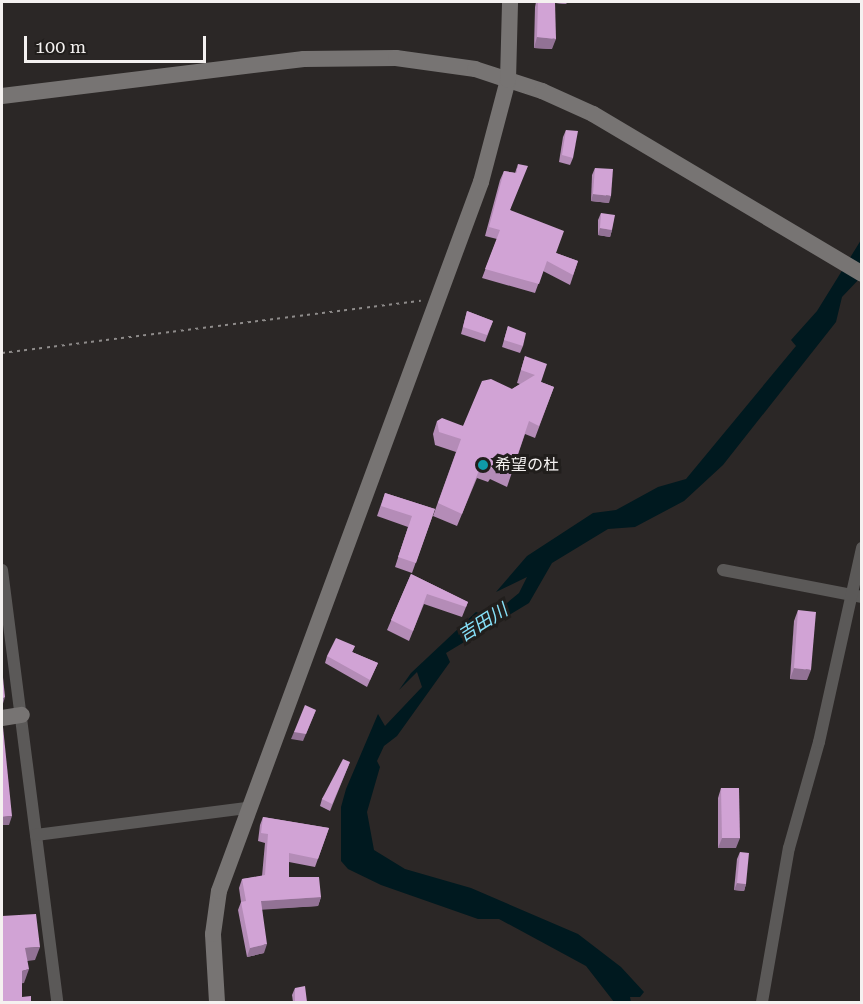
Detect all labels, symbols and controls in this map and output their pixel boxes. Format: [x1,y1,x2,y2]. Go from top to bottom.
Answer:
scale bar [27,24,208,62]
text: 100 m [35,36,86,57]
place label: 希望の杜 [495,455,559,475]
marker: 希望の杜 [476,458,490,472]
water label: 吉田川 [454,600,512,646]

